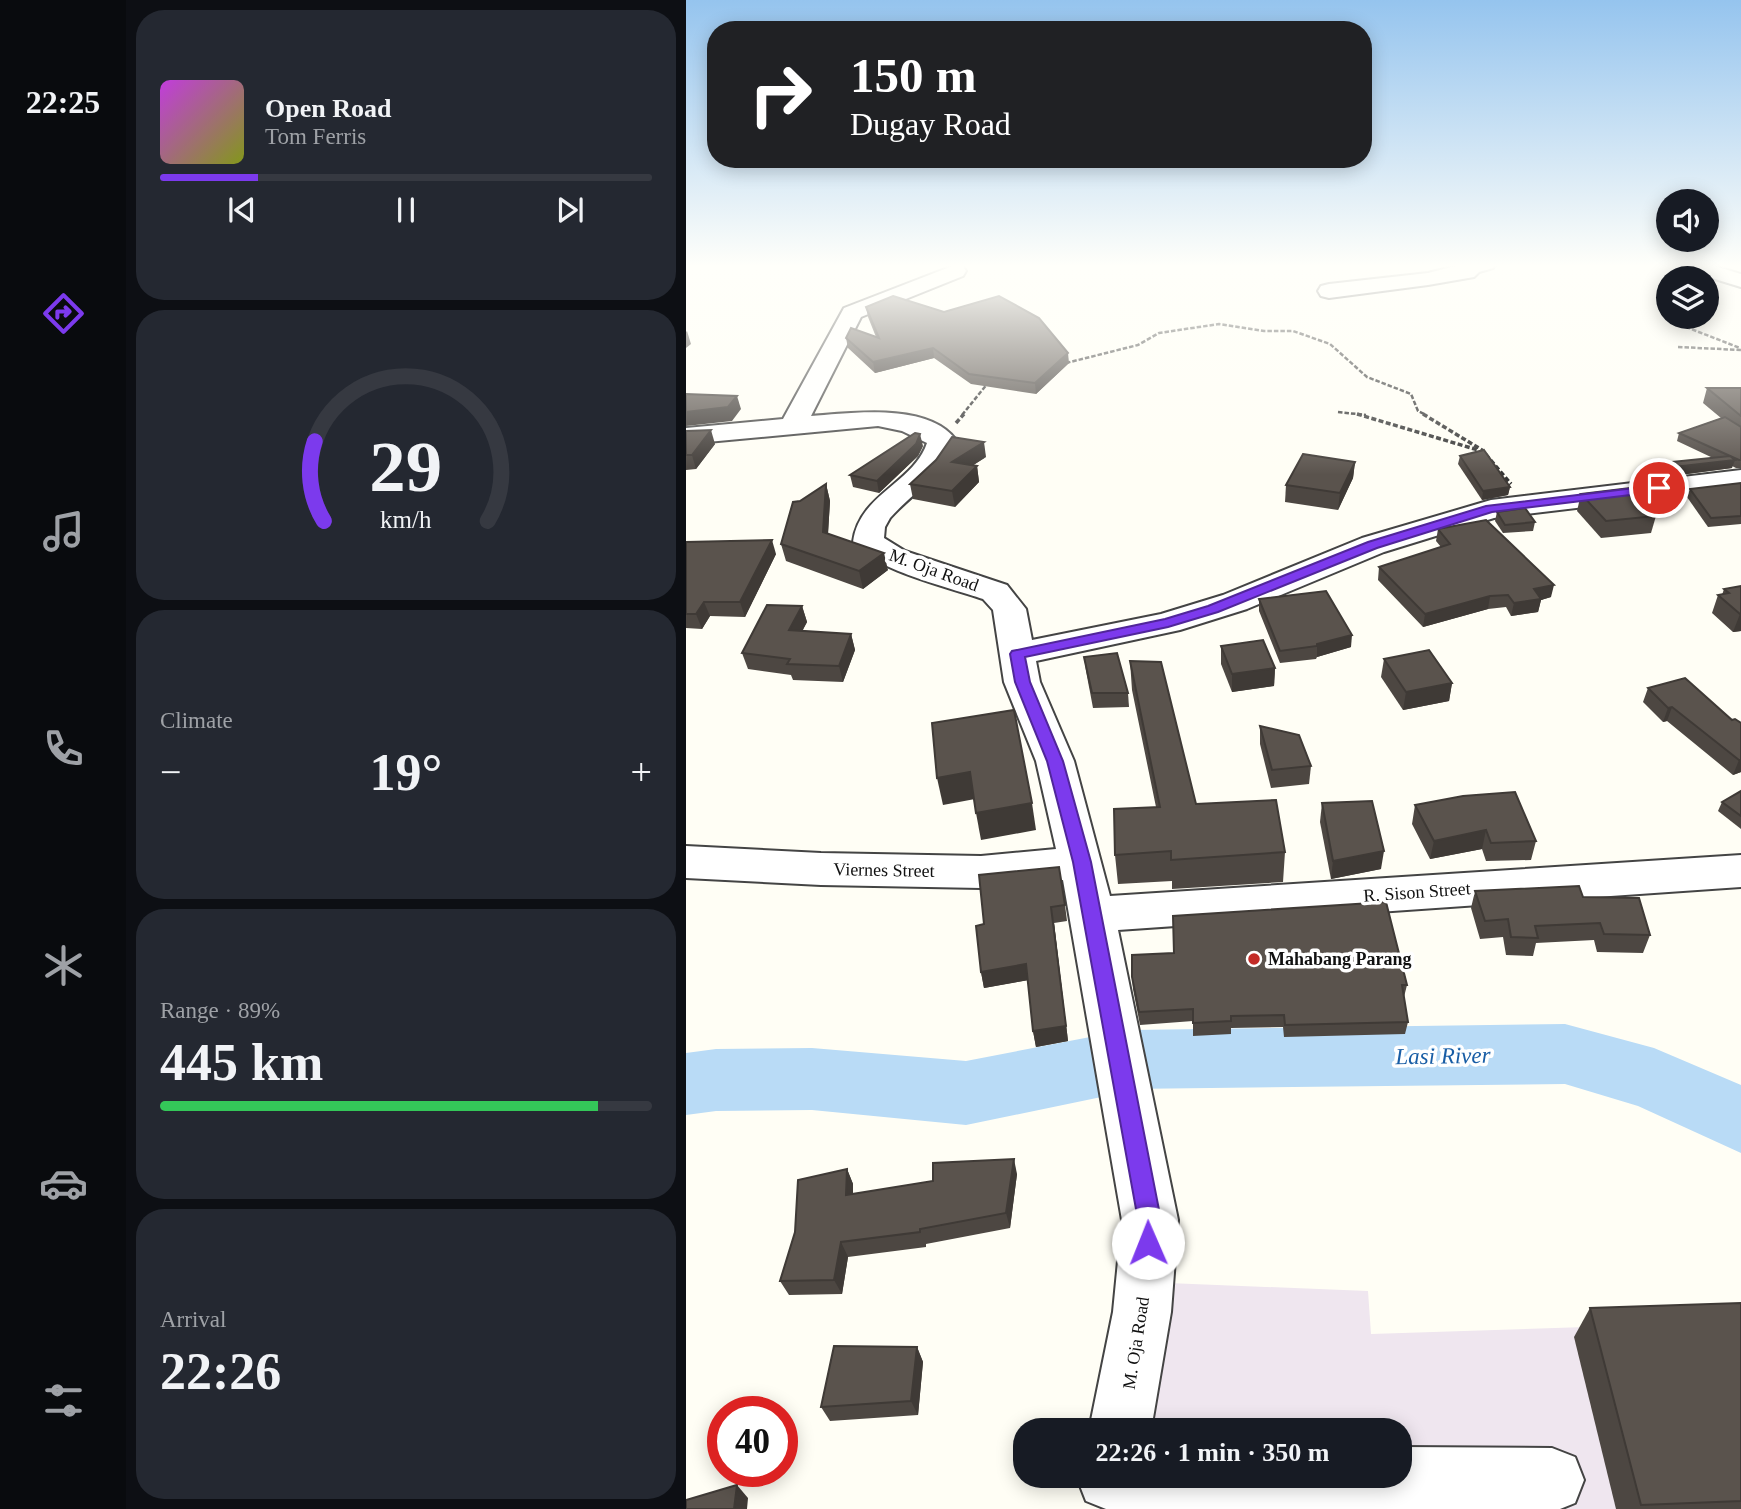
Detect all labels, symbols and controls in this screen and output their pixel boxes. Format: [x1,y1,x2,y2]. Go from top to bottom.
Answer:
text: 150 m [850,48,977,103]
icon: right [735,49,826,140]
text: 22:25 [26,84,100,120]
text: Open Road [265,94,391,123]
text: Dugay Road [850,106,1011,142]
text: Tom Ferris [265,124,366,149]
map controls [1656,189,1719,329]
button: sound [1656,189,1719,252]
icon: previous [223,191,261,229]
icon: pause [387,191,425,229]
icon: next [551,191,589,229]
button: layers [1656,266,1719,329]
icon: directions [39,289,88,338]
text: 29 [370,426,442,507]
pin [1629,458,1689,518]
icon: arrive [1640,469,1678,507]
text: km/h [380,505,432,532]
icon: music [39,507,88,556]
street label: M. Oja Road [887,545,981,595]
text: Climate [160,708,233,733]
icon: phone [39,724,88,773]
text: 19° [370,744,442,801]
text: − [160,751,181,793]
text: + [631,751,652,793]
street label: Viernes Street [833,859,935,881]
street label: R. Sison Street [1363,878,1471,906]
icon: climate [39,941,88,990]
place label: Mahabang Parang [1268,949,1412,969]
marker: Mahabang Parang [1246,951,1262,967]
text: Range · 89% [160,998,280,1023]
text: 445 km [160,1034,323,1091]
water label: Lasi River [1394,1043,1492,1069]
icon: car [39,1159,88,1208]
position arrow [1111,1206,1185,1280]
street label: M. Oja Road [1119,1295,1153,1391]
text: Arrival [160,1307,226,1332]
text: 22:26 [160,1343,281,1400]
icon: filters [39,1376,88,1425]
speed limit sign: 40 [707,1396,798,1487]
text: 22:26 · 1 min · 350 m [1096,1438,1330,1467]

